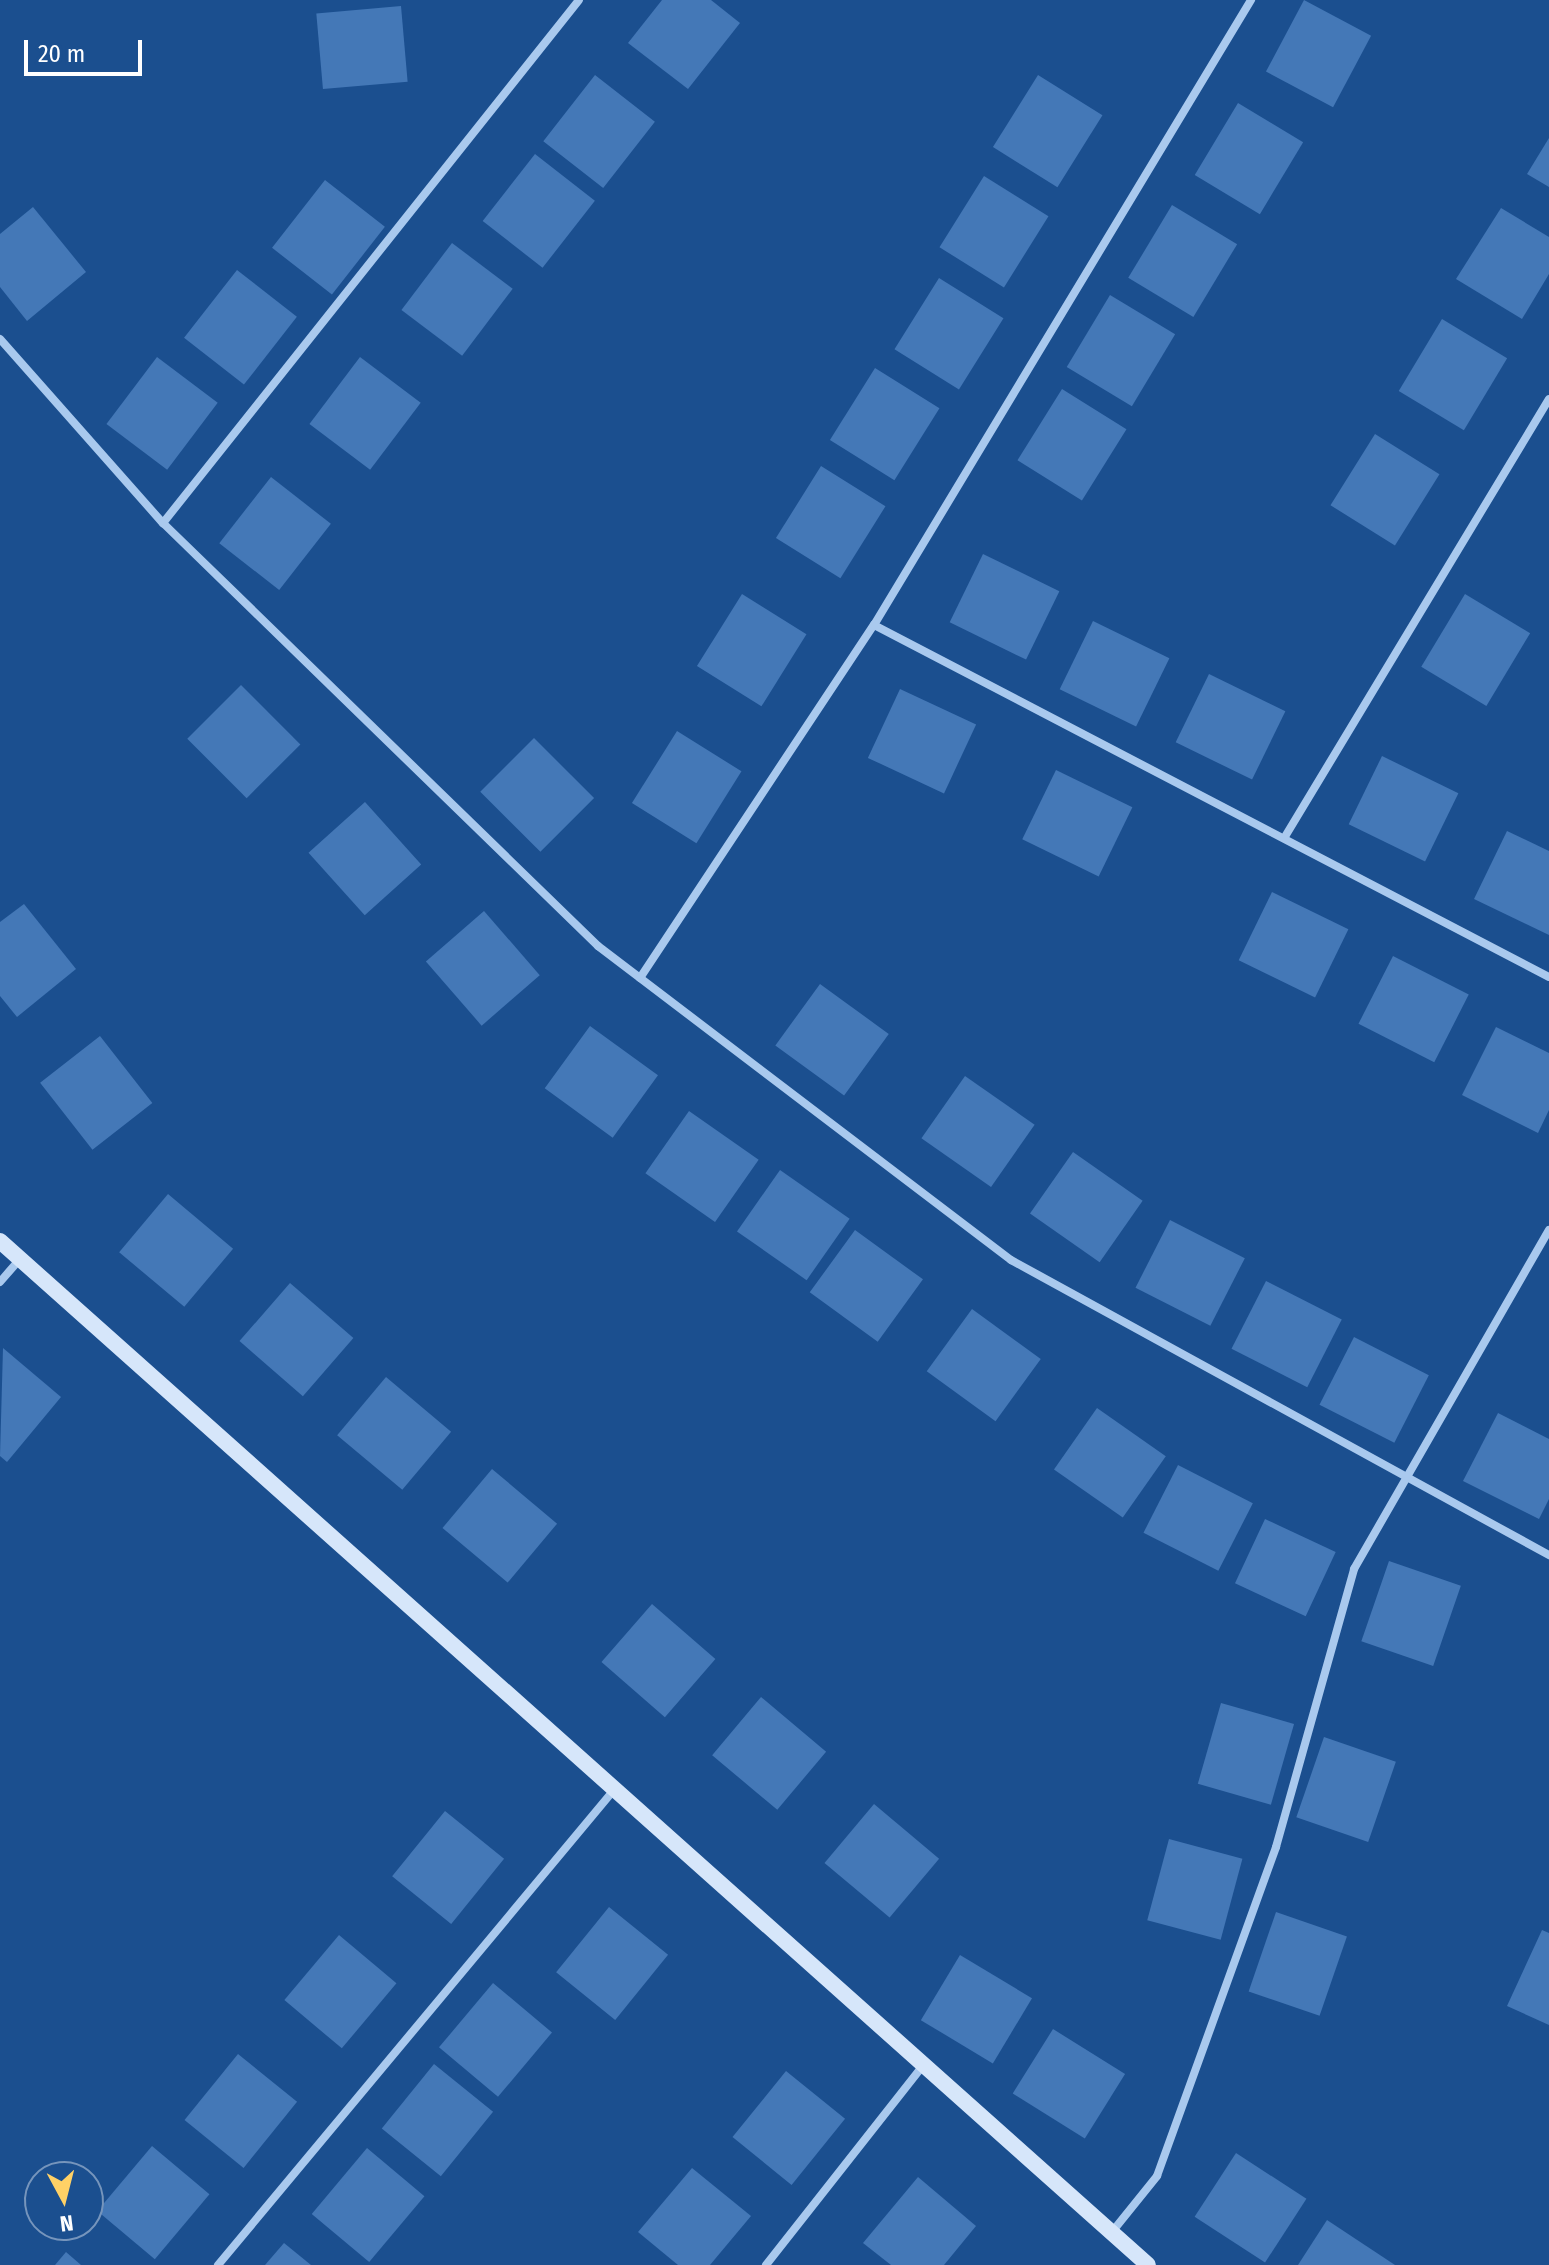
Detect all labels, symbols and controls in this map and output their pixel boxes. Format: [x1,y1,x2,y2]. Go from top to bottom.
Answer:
scale bar [28,24,146,74]
text: 20 m [38,40,85,68]
north arrow [24,2161,104,2241]
text: N [59,2209,75,2238]

